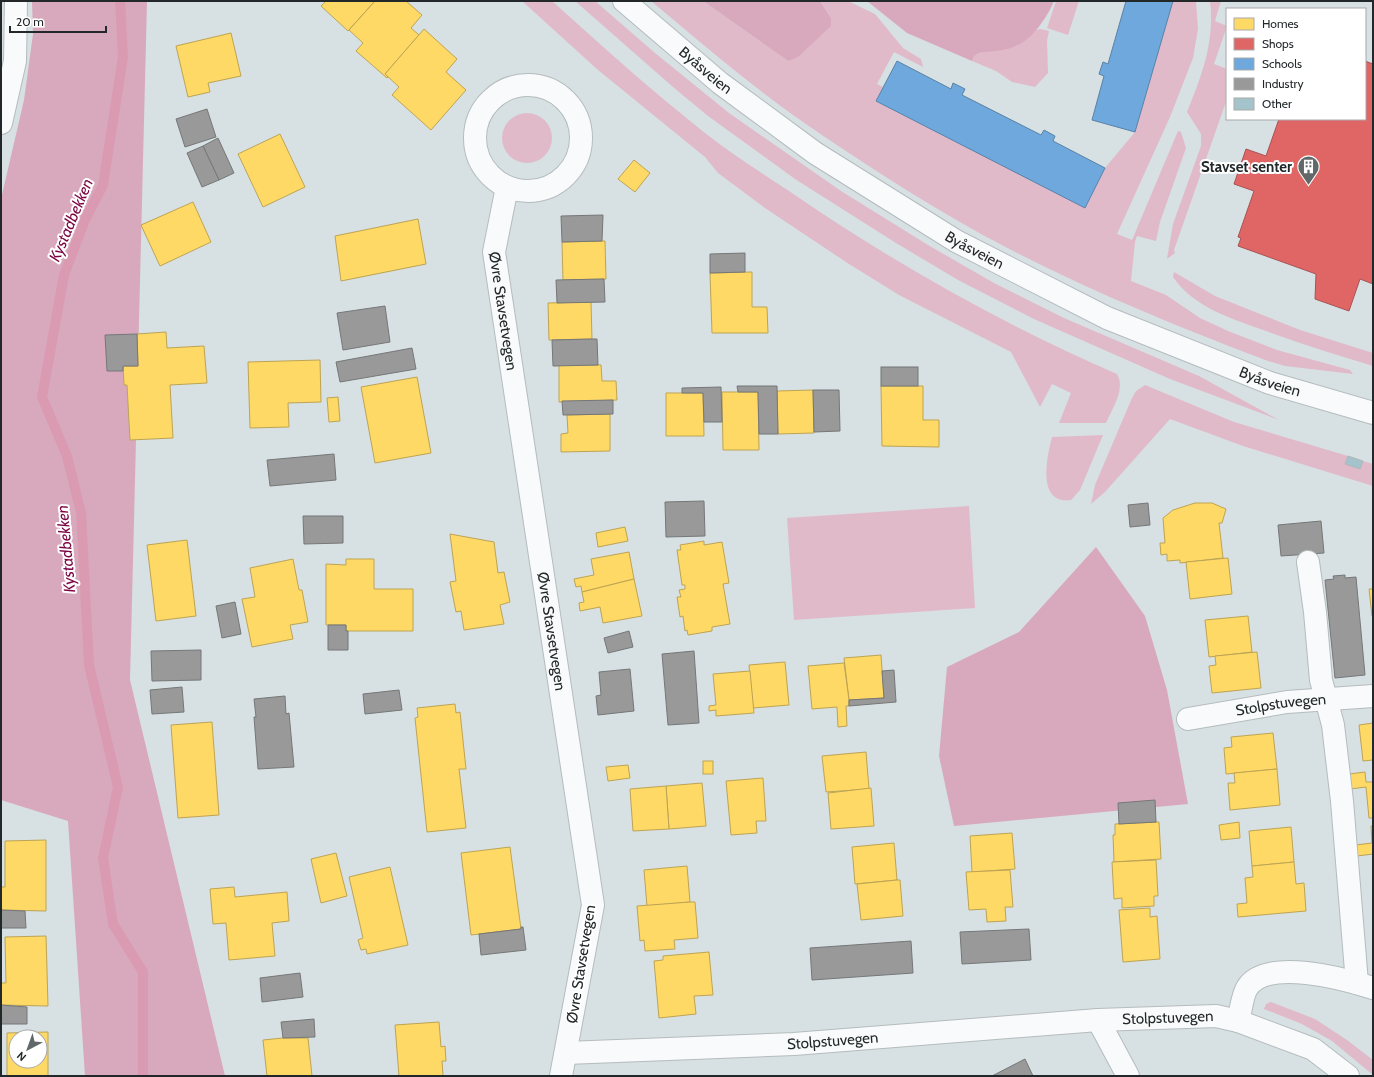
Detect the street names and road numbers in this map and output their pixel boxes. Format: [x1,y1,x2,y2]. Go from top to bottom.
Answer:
street label: Byåsveien [675,43,736,98]
street label: Byåsveien [942,227,1007,273]
street label: Øvre Stavsetvegen [485,250,521,372]
street label: Byåsveien [1237,363,1303,400]
street label: Øvre Stavsetvegen [534,571,569,692]
street label: Stolpstuvegen [1234,690,1327,720]
street label: Øvre Stavsetvegen [563,903,599,1025]
street label: Stolpstuvegen [1122,1007,1214,1028]
street label: Stolpstuvegen [787,1028,879,1053]

